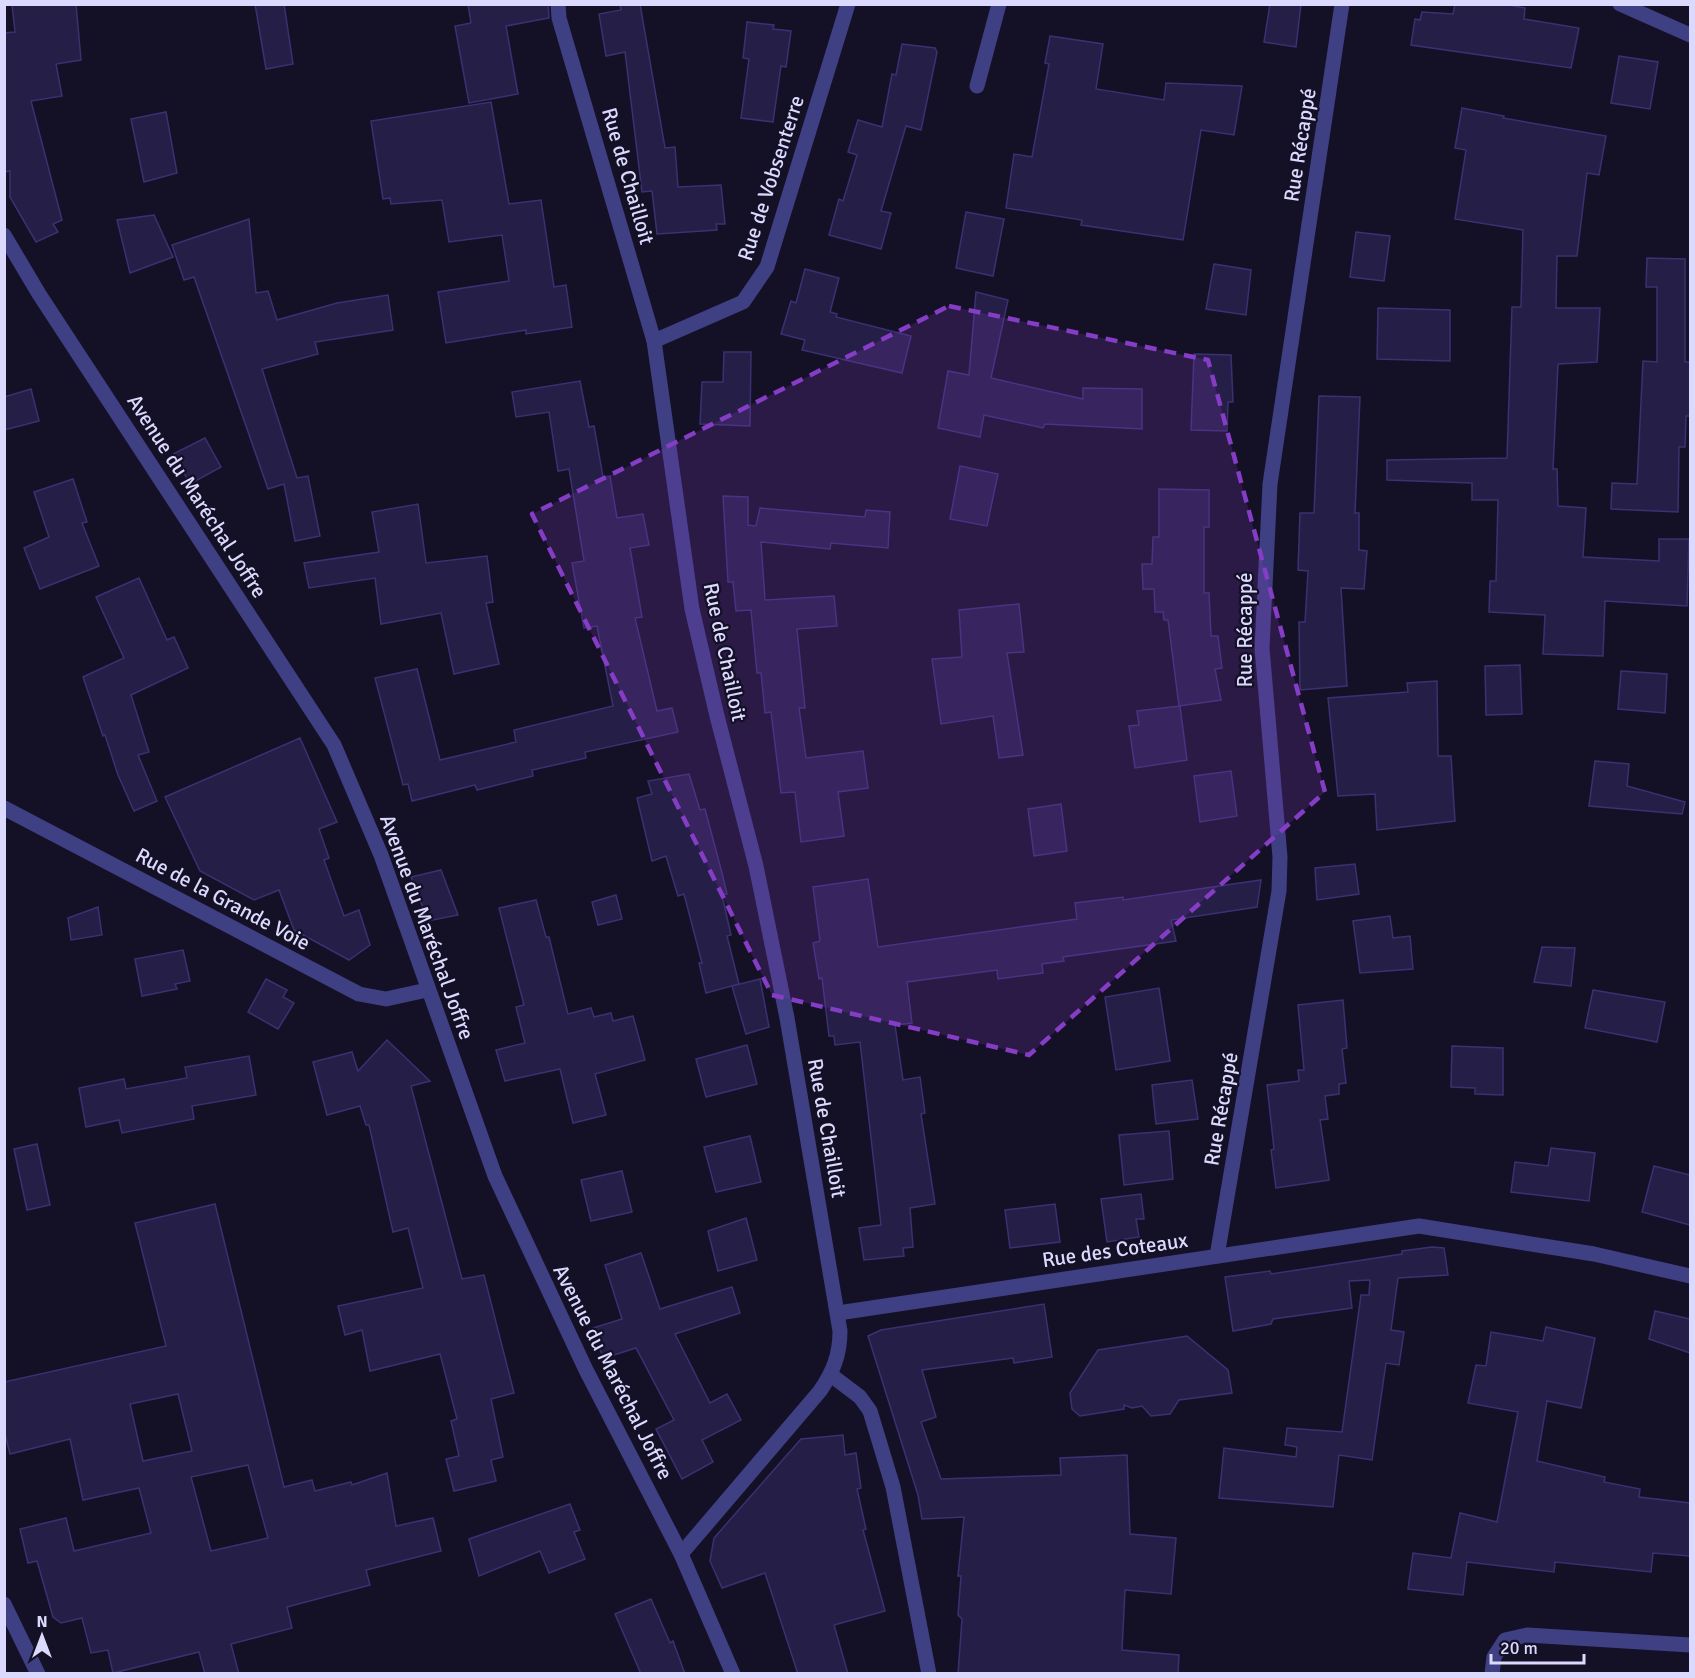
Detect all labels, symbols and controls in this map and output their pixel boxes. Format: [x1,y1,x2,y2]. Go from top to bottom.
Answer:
street label: Rue Récappé [1278,86,1322,204]
street label: Rue de Vobsenterre [732,92,810,264]
street label: Rue de Chailloit [596,105,660,247]
street label: Avenue du Maréchal Joffre [121,389,273,603]
street label: Rue Récappé [1232,573,1258,687]
street label: Rue de Chailloit [698,580,752,724]
street label: Avenue du Maréchal Joffre [374,811,480,1043]
street label: Rue de la Grande Voie [131,842,315,956]
street label: Rue Récappé [1198,1050,1244,1168]
street label: Rue de Chailloit [802,1056,852,1200]
street label: Rue des Coteaux [1040,1227,1190,1273]
street label: Avenue du Maréchal Joffre [547,1260,679,1484]
north arrow [12,1606,72,1666]
text: N [36,1612,48,1632]
scale bar [1491,1627,1584,1665]
text: 20 m [1500,1637,1538,1659]

